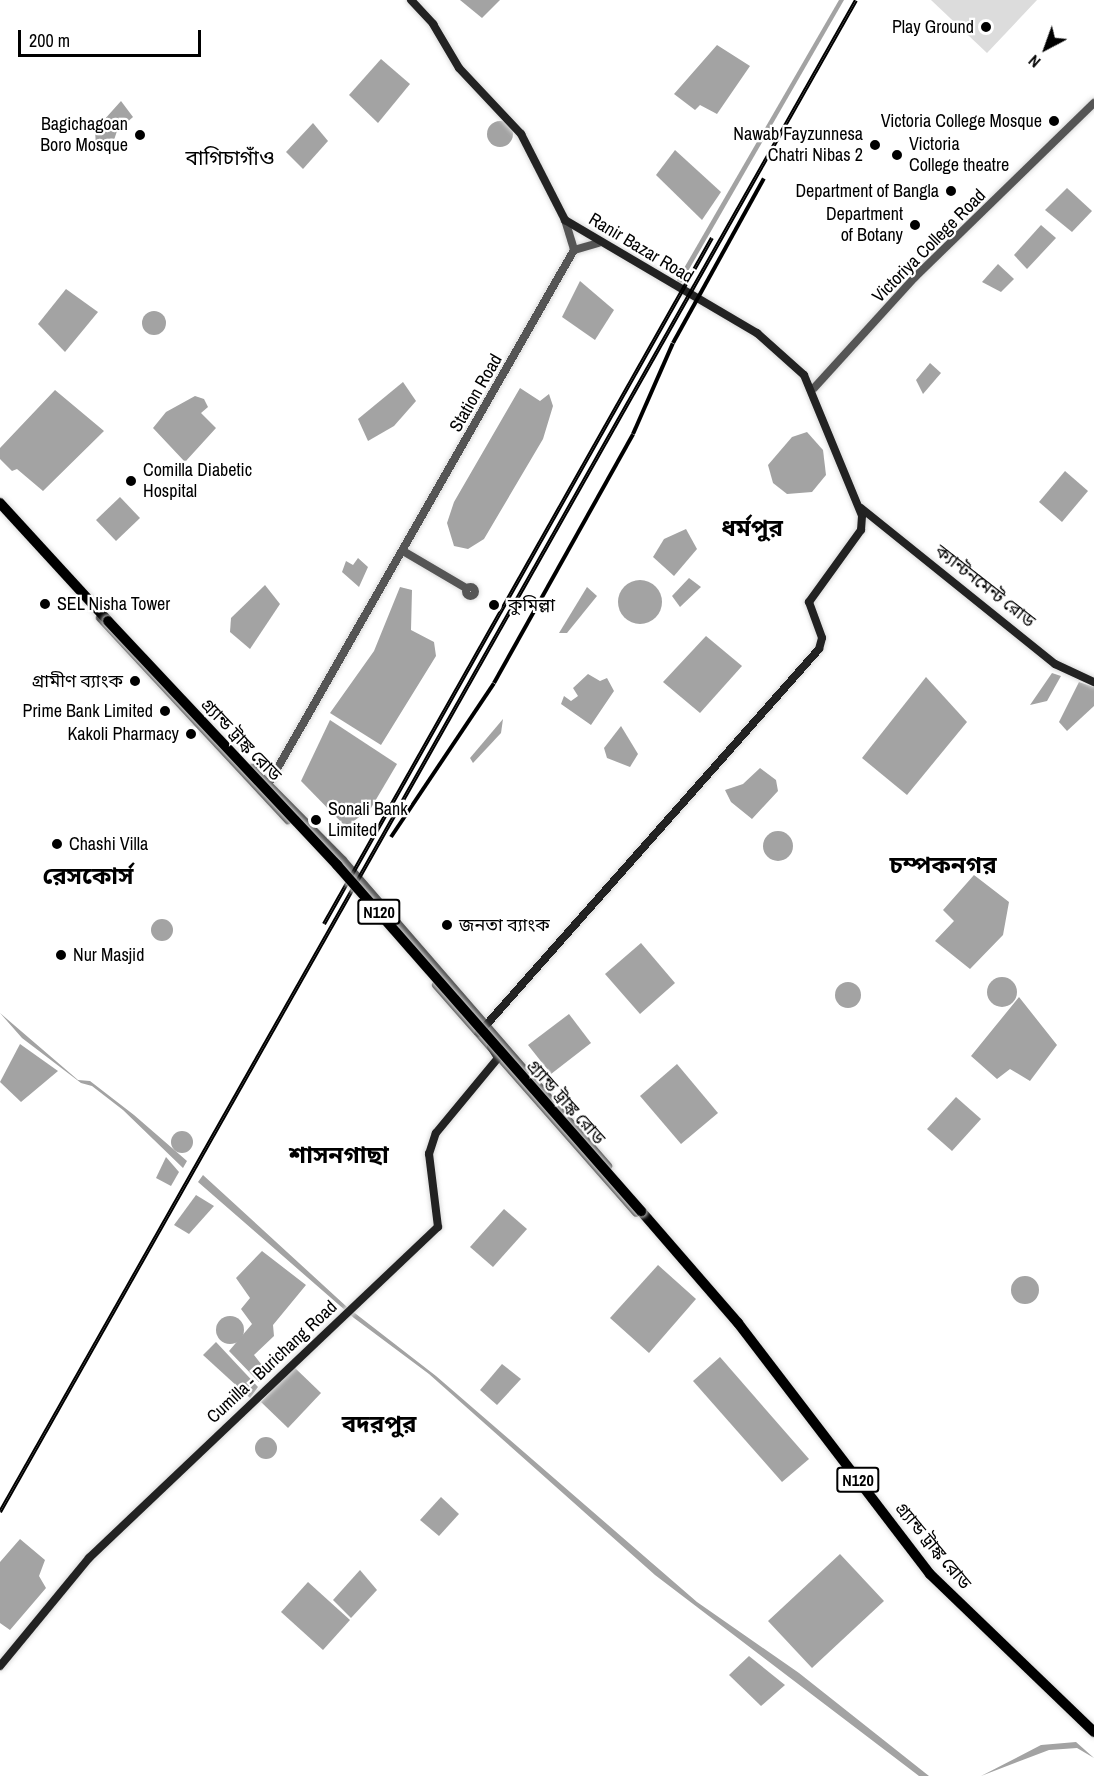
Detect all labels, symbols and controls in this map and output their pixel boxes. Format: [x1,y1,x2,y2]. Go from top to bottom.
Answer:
place label: Play Ground [892,16,974,38]
scale bar [21,18,204,56]
north arrow [1016,18,1076,78]
marker: Play Ground [979,20,993,34]
text: 200 m [29,28,70,53]
text: N [1023,50,1045,73]
place label: Victoria College Mosque [881,110,1042,132]
place label: Bagichagoan Boro Mosque [40,114,128,156]
marker: Victoria College Mosque [1047,114,1061,128]
place label: Nawab Fayzunnesa Chatri Nibas 2 [733,124,863,166]
marker: Bagichagoan Boro Mosque [133,128,147,142]
place label: Victoria College theatre [909,134,1009,176]
marker: Nawab Fayzunnesa Chatri Nibas 2 [868,138,882,152]
district label: বাগিচাগাঁও [186,145,274,171]
marker: Victoria College theatre [890,148,904,162]
place label: Department of Bangla [795,180,939,202]
marker: Department of Bangla [944,184,958,198]
street label: Victoriya College Road [868,185,990,307]
place label: Department of Botany [826,204,903,246]
street label: Ranir Bazar Road [585,208,697,288]
marker: Department of Botany [908,218,922,232]
street label: Station Road [445,350,507,436]
place label: Comilla Diabetic Hospital [143,460,252,502]
marker: Comilla Diabetic Hospital [124,474,138,488]
district label: ধর্মপুর [721,514,783,542]
street label: ক্যান্টনমেন্ট রোড [931,540,1039,632]
place label: SEL Nisha Tower [57,593,171,615]
place label: কুমিল্লা [508,594,555,616]
marker: কুমিল্লা [485,596,503,614]
marker: SEL Nisha Tower [38,597,52,611]
place label: গ্রামীণ ব্যাংক [32,670,123,692]
marker: গ্রামীণ ব্যাংক [128,674,142,688]
street label: গ্র্যান্ড ট্রাঙ্ক রোড [196,694,286,786]
place label: Prime Bank Limited [23,700,153,722]
marker: Prime Bank Limited [158,704,172,718]
place label: Kakoli Pharmacy [67,723,179,745]
marker: Kakoli Pharmacy [184,727,198,741]
place label: Sonali Bank Limited [328,799,408,842]
marker: Sonali Bank Limited [309,813,323,827]
place label: Chashi Villa [69,833,148,855]
marker: Chashi Villa [50,837,64,851]
district label: চম্পকনগর [889,851,997,879]
district label: রেসকোর্স [43,862,133,890]
road number: N120 [356,899,401,925]
place label: জনতা ব্যাংক [459,914,550,936]
marker: জনতা ব্যাংক [440,918,454,932]
place label: Nur Masjid [73,944,144,966]
marker: Nur Masjid [54,948,68,962]
street label: গ্র্যান্ড ট্রাঙ্ক রোড [522,1055,610,1149]
district label: শাসনগাছা [289,1141,389,1169]
street label: Cumilla - Burichang Road [203,1296,341,1428]
district label: বদরপুর [342,1410,416,1438]
road number: N120 [836,1467,880,1493]
street label: গ্র্যান্ড ট্রাঙ্ক রোড [890,1498,976,1594]

